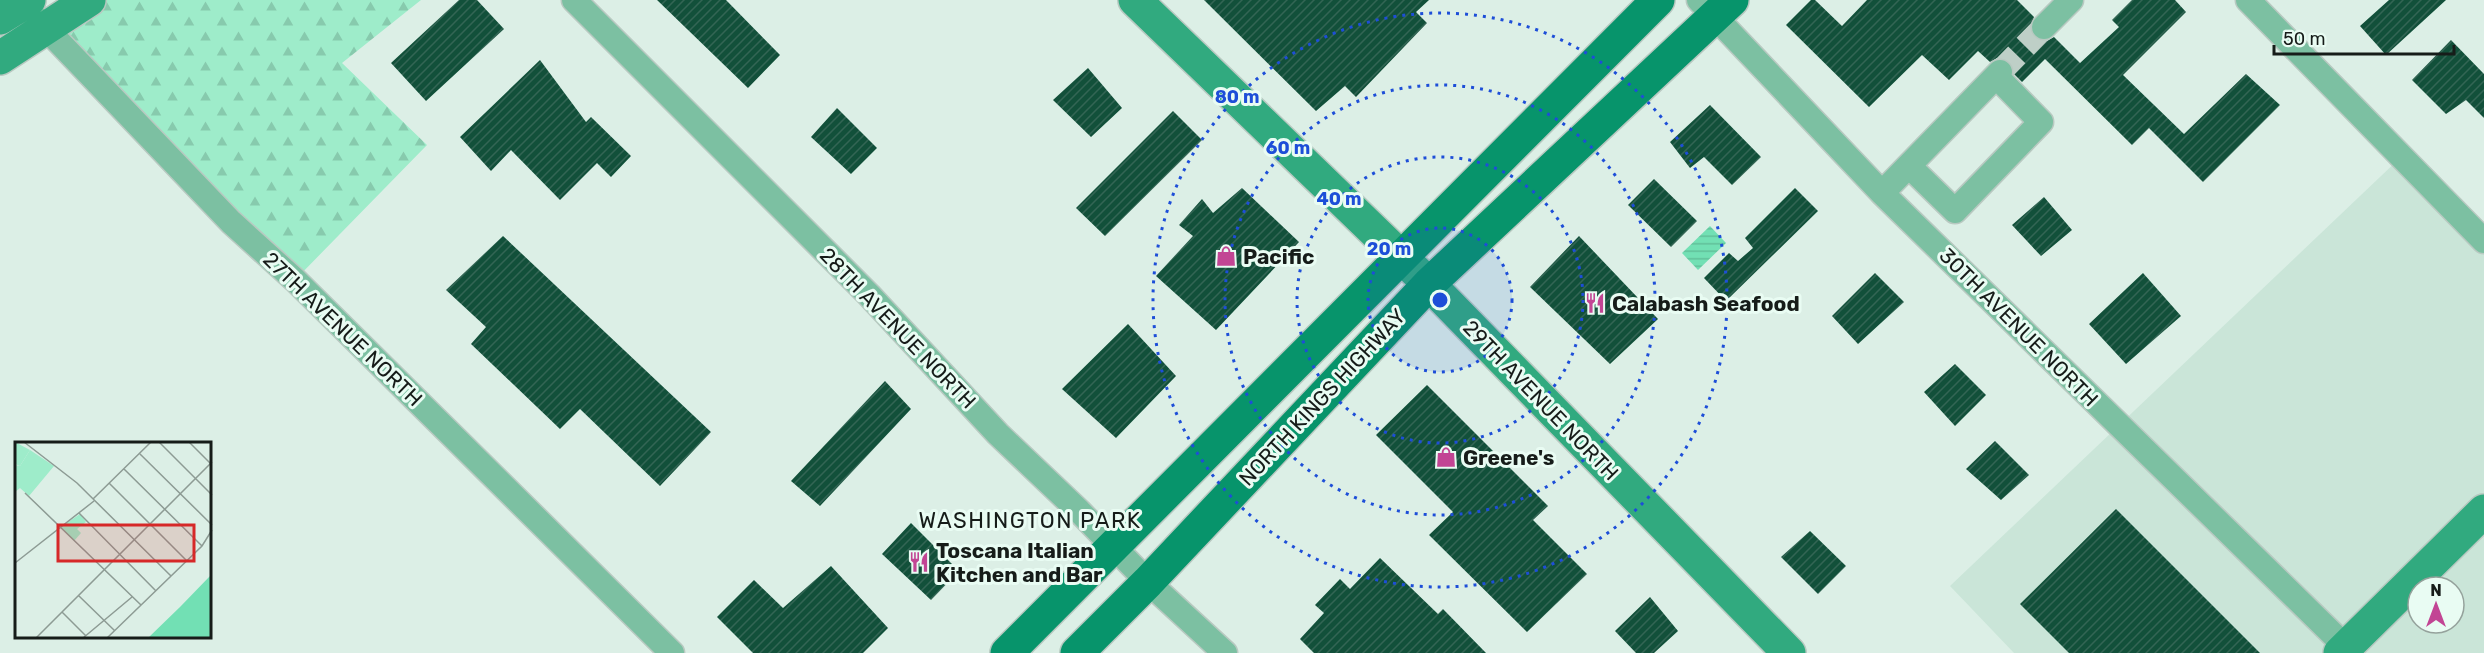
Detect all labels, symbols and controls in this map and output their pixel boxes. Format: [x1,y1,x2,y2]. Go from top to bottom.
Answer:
scale bar [2274,18,2454,56]
text: 50 m [2283,28,2326,50]
text: 80 m [1215,86,1259,108]
text: 60 m [1266,137,1310,159]
text: 40 m [1317,188,1361,210]
text: 20 m [1367,238,1411,260]
street label: 28TH AVENUE NORTH [815,242,981,414]
street label: 30TH AVENUE NORTH [1935,243,2103,411]
shop icon: Pacific [1214,244,1238,268]
place label: Pacific [1243,244,1314,269]
street label: 27TH AVENUE NORTH [258,247,428,411]
centre of rings [1430,290,1450,310]
restaurant icon: Calabash Seafood [1583,291,1607,315]
place label: Calabash Seafood [1612,291,1800,316]
street label: NORTH KINGS HIGHWAY [1234,303,1410,491]
street label: 29TH AVENUE NORTH [1458,315,1624,485]
inset map [15,442,212,638]
shop icon: Greene's [1434,445,1458,469]
place label: Greene's [1463,445,1554,470]
district label: WASHINGTON PARK [918,507,1142,534]
place label: Toscana Italian Kitchen and Bar [936,538,1103,587]
restaurant icon: Toscana Italian Kitchen and Bar [907,550,931,574]
north arrow [2406,575,2466,635]
text: N [2430,581,2442,600]

